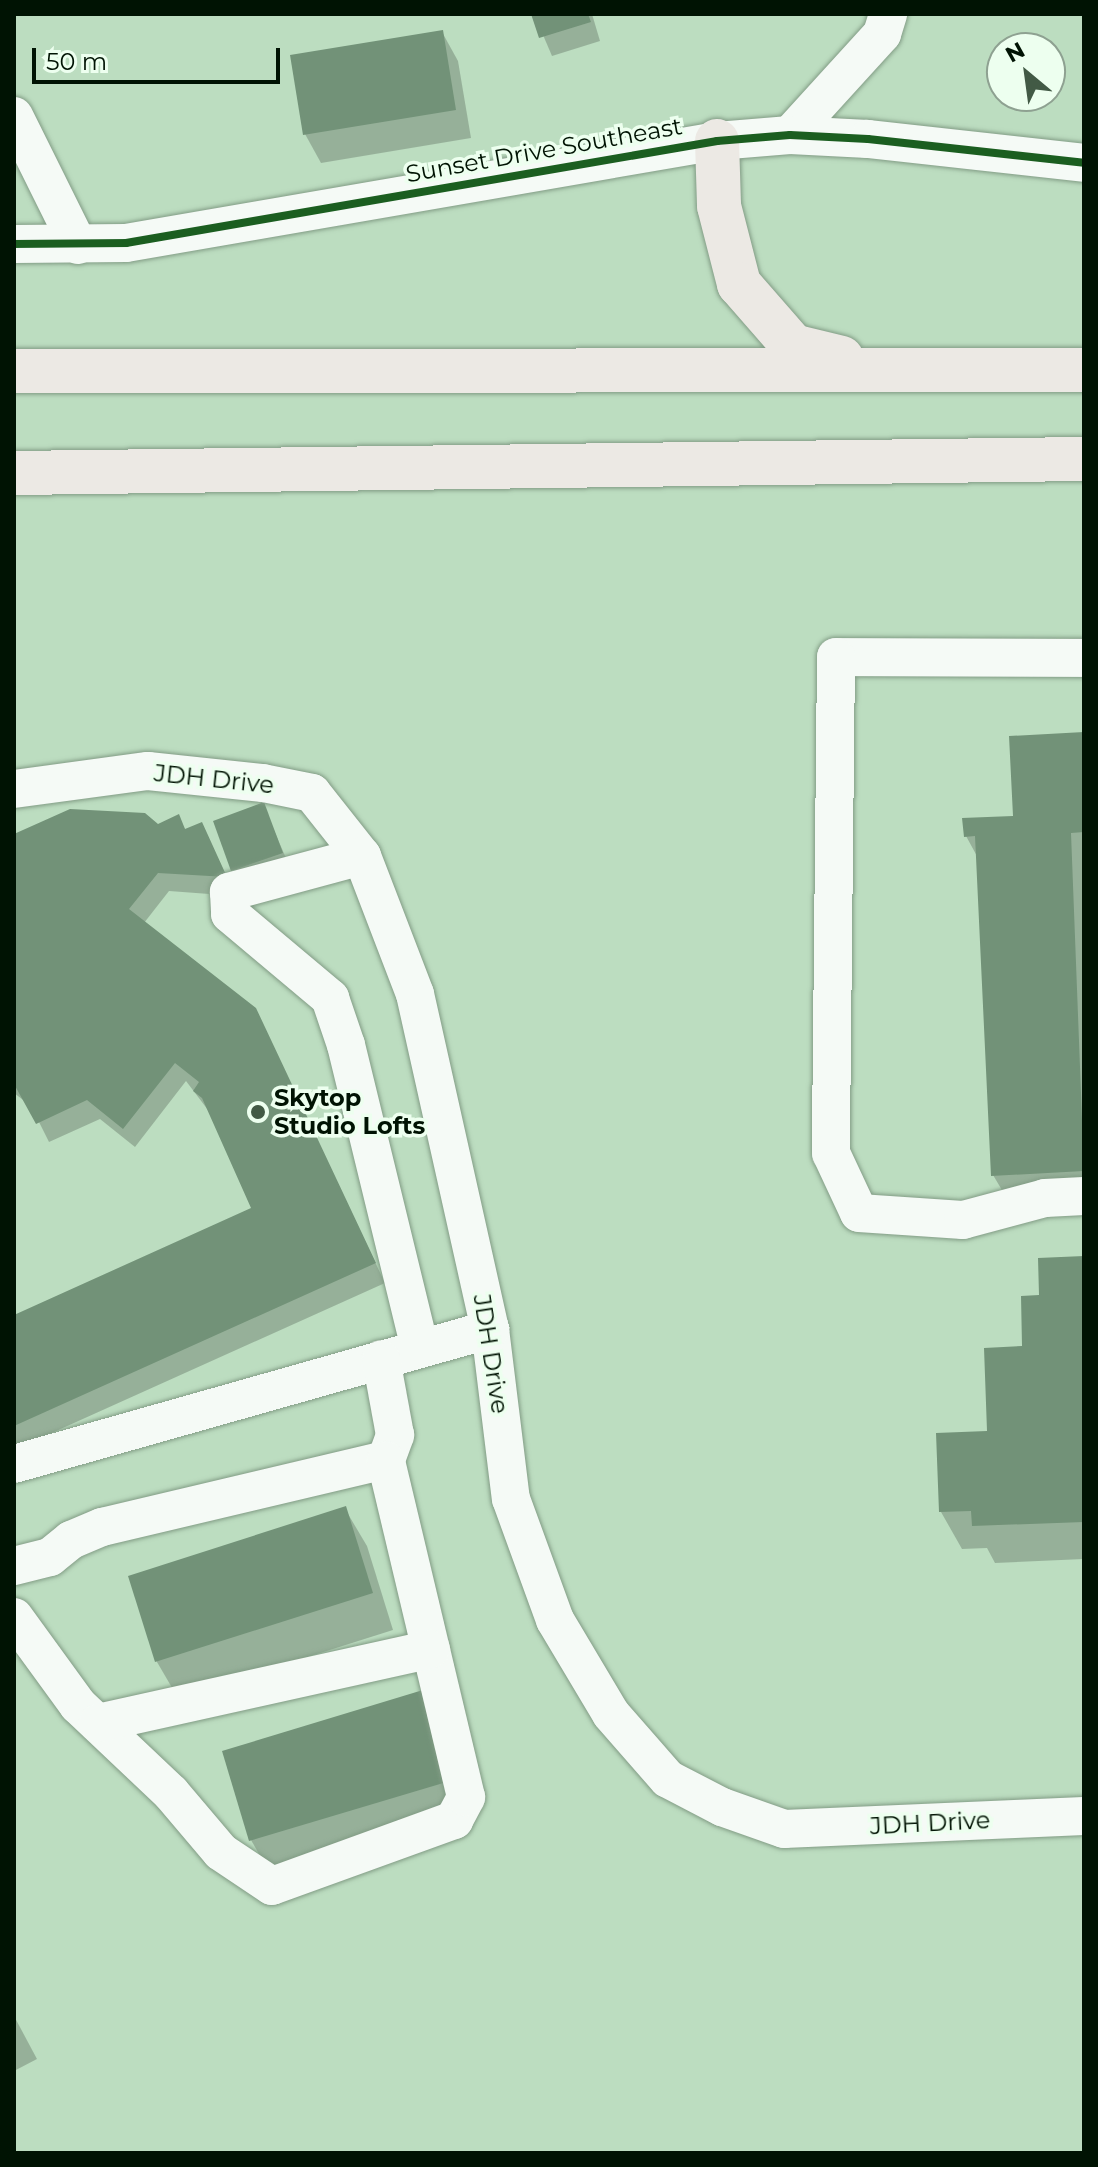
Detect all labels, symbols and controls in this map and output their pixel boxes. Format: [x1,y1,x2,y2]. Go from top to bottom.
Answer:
scale bar [36,32,284,82]
north arrow [986,32,1066,112]
text: N [1001,36,1029,68]
text: 50 m [46,47,107,76]
street label: Sunset Drive Southeast [404,111,684,189]
street label: JDH Drive [153,758,275,800]
place label: Skytop Studio Lofts [274,1084,425,1140]
marker: Skytop Studio Lofts [249,1103,267,1121]
street label: JDH Drive [467,1292,515,1416]
street label: JDH Drive [869,1805,991,1841]

